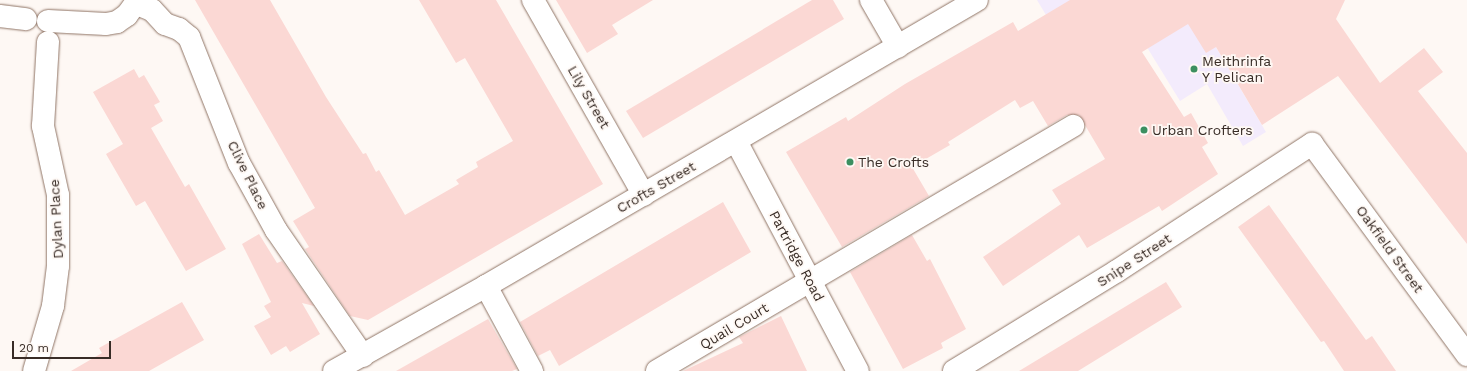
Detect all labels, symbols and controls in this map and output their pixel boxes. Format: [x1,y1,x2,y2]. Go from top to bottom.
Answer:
place label: Meithrinfa Y Pelican [1202,53,1271,86]
street label: Lily Street [564,62,614,132]
marker: Meithrinfa Y Pelican [1189,64,1199,74]
place label: Urban Crofters [1152,122,1253,138]
marker: Urban Crofters [1139,125,1149,135]
street label: Clive Place [224,138,272,212]
place label: The Crofts [858,154,929,170]
marker: The Crofts [845,157,855,167]
street label: Crofts Street [614,158,698,216]
street label: Dylan Place [46,179,66,259]
street label: Oakfield Street [1353,202,1427,296]
street label: Partridge Road [766,208,828,304]
street label: Snipe Street [1094,230,1174,290]
street label: Quail Court [696,299,772,353]
scale bar [14,333,113,359]
text: 20 m [19,341,49,355]

